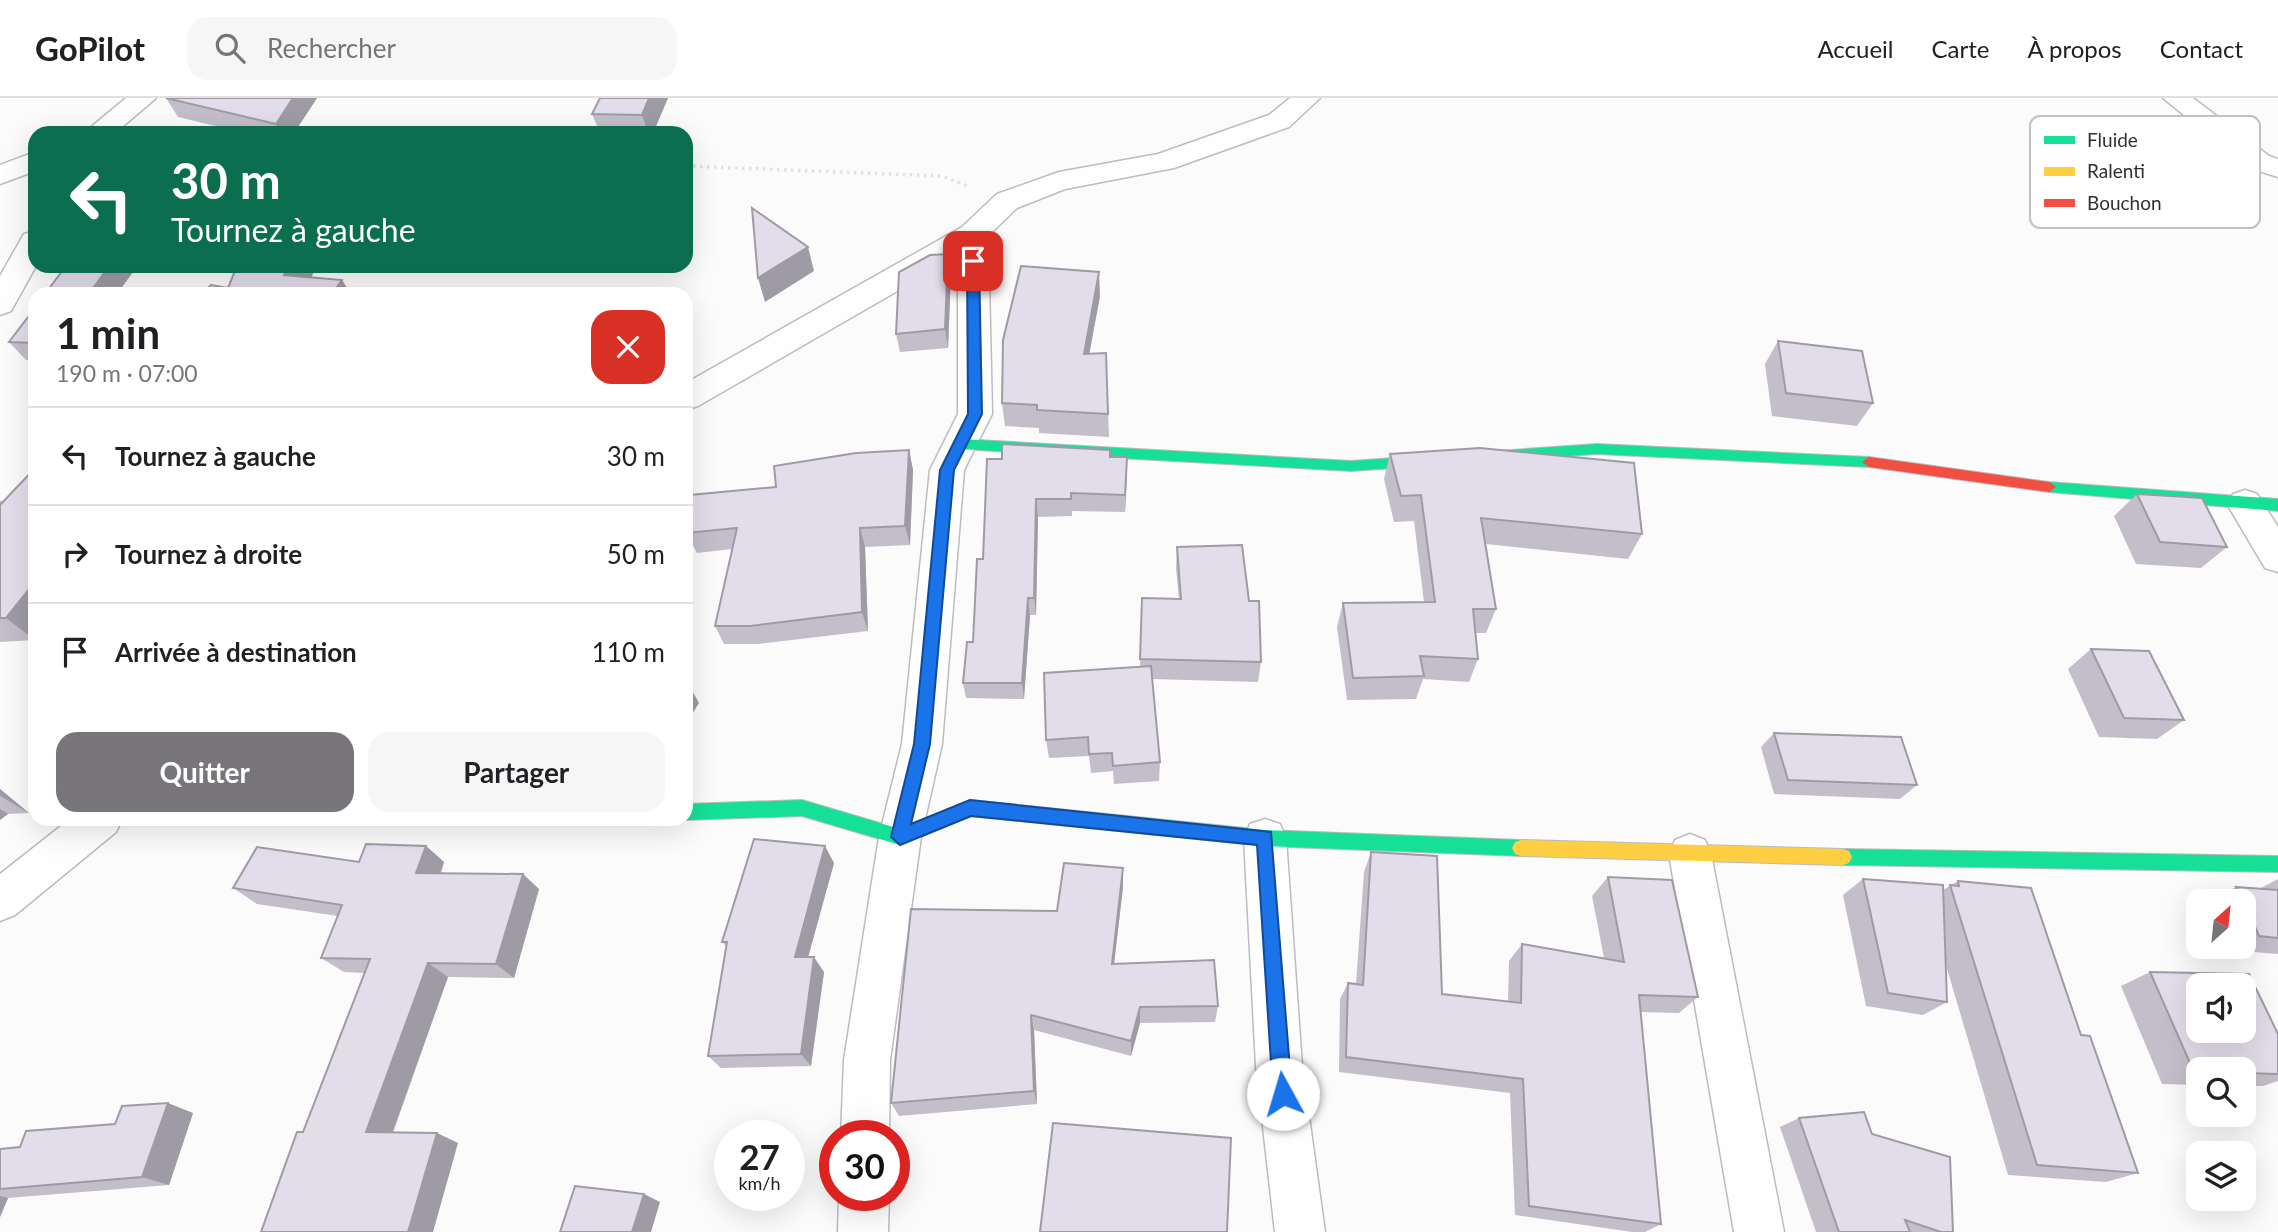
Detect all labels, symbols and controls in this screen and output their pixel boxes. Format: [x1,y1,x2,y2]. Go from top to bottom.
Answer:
search box [187,17,677,80]
text: GoPilot [35,28,145,68]
icon: search [211,29,249,67]
text: Rechercher [267,32,396,64]
text: Accueil [1817,34,1893,63]
text: Carte [1931,34,1989,63]
text: À propos [2027,34,2122,63]
text: Contact [2160,34,2243,63]
legend [2030,116,2260,228]
text: Fluide [2087,128,2138,151]
text: 30 m [171,151,281,209]
icon: left [56,154,147,245]
text: Ralenti [2087,159,2145,182]
text: Bouchon [2087,191,2162,214]
text: Tournez à gauche [171,210,416,249]
pin [943,231,1003,291]
icon: arrive [954,242,992,280]
text: 1 min [56,308,160,358]
button: close [591,310,665,384]
text: 190 m · 07:00 [56,359,198,387]
icon: left [56,437,94,475]
text: Tournez à gauche [115,440,316,472]
text: 30 m [607,440,665,472]
icon: right [56,535,94,573]
text: Tournez à droite [115,538,302,570]
text: 50 m [607,538,665,570]
icon: arrive [56,633,94,671]
text: Arrivée à destination [115,636,357,668]
text: 110 m [592,636,665,668]
button: Quitter [56,732,354,812]
button: Partager [368,732,665,812]
north arrow [2186,889,2256,959]
map controls [2186,889,2256,1211]
button: sound [2186,973,2256,1043]
position arrow [1246,1057,1320,1131]
button: search [2186,1057,2256,1127]
speed limit sign: 30 [819,1120,910,1211]
text: 27 [739,1135,780,1177]
button: layers [2186,1141,2256,1211]
text: km/h [738,1172,781,1194]

